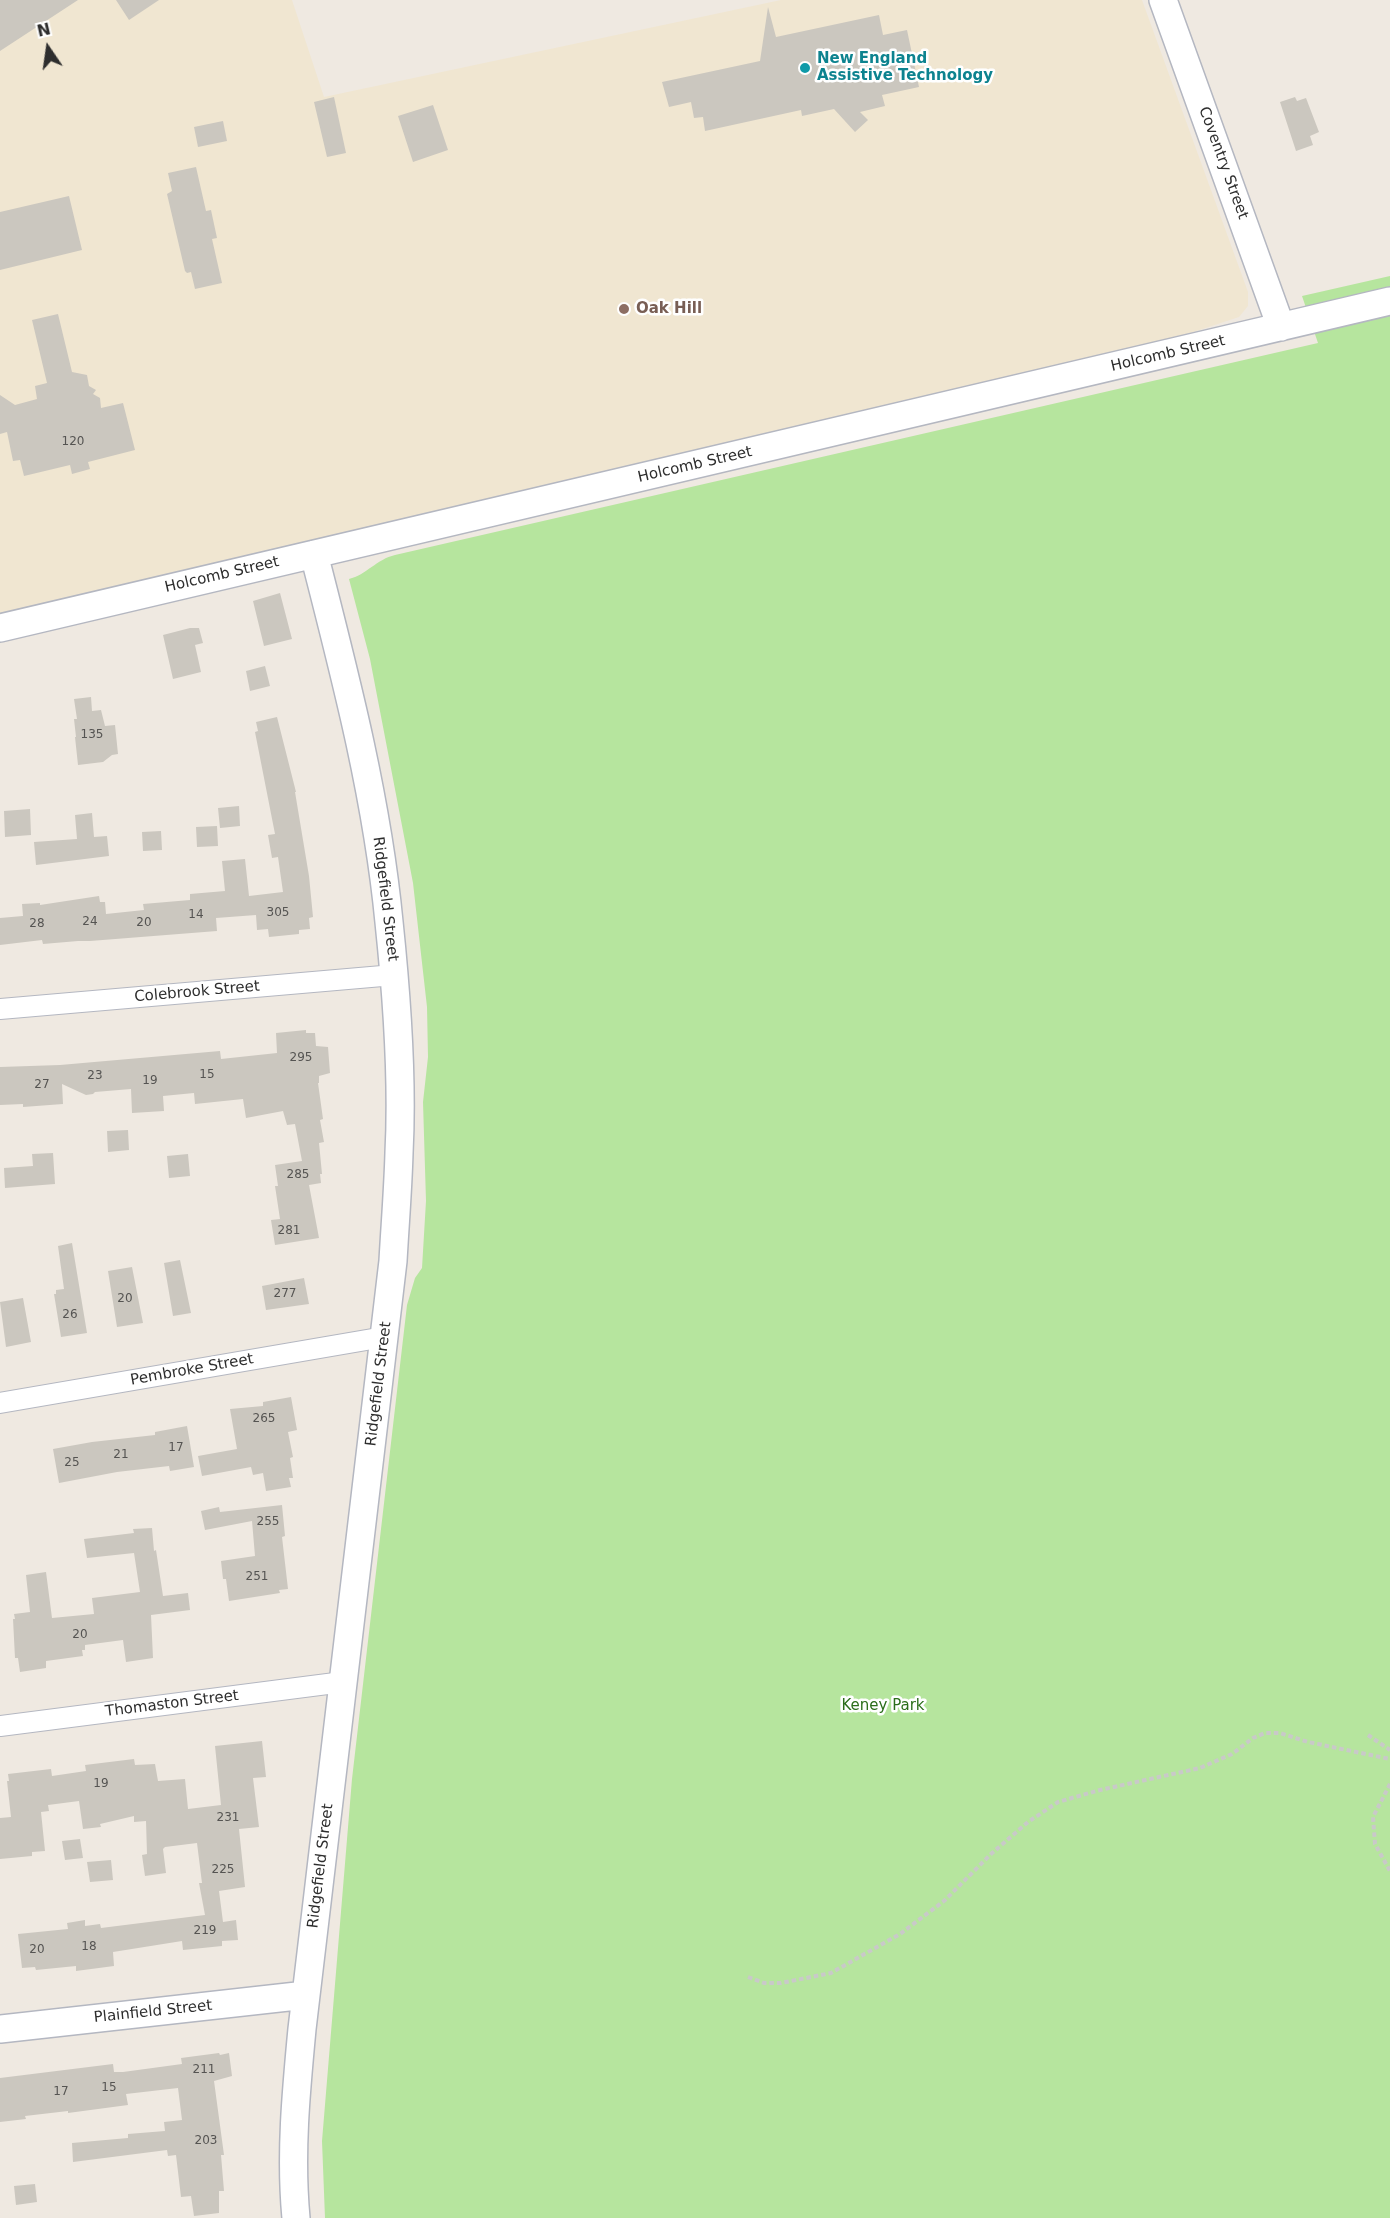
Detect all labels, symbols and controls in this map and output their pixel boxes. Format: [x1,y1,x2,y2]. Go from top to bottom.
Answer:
north arrow [18,18,78,78]
text: N [35,19,52,41]
place label: New England Assistive Technology [817,50,993,85]
marker: New England Assistive Technology [798,61,812,75]
street label: Coventry Street [1194,104,1252,222]
place label: Oak Hill [636,300,702,318]
marker: Oak Hill [617,302,631,316]
street label: Holcomb Street [1109,332,1227,376]
house number: 120 [62,435,84,449]
street label: Holcomb Street [636,443,754,487]
street label: Holcomb Street [163,553,281,597]
house number: 135 [81,728,103,742]
street label: Ridgefield Street [368,836,402,962]
house number: 305 [267,906,289,920]
house number: 14 [188,908,204,922]
house number: 24 [82,915,98,929]
house number: 20 [136,916,152,930]
house number: 28 [29,917,45,931]
street label: Colebrook Street [134,978,260,1006]
house number: 295 [290,1051,312,1065]
house number: 15 [199,1068,215,1082]
house number: 23 [87,1069,103,1083]
house number: 19 [142,1074,158,1088]
house number: 27 [34,1078,50,1092]
house number: 285 [287,1168,309,1182]
house number: 281 [278,1224,300,1238]
house number: 277 [274,1287,296,1301]
house number: 20 [117,1292,133,1306]
house number: 26 [62,1308,78,1322]
street label: Ridgefield Street [362,1321,396,1447]
street label: Pembroke Street [129,1350,255,1390]
house number: 265 [253,1412,275,1426]
house number: 17 [168,1441,184,1455]
house number: 21 [113,1448,129,1462]
house number: 25 [64,1456,80,1470]
house number: 255 [257,1515,279,1529]
house number: 251 [246,1570,268,1584]
house number: 20 [72,1628,88,1642]
street label: Thomaston Street [104,1687,240,1721]
park label: Keney Park [841,1697,925,1715]
house number: 19 [93,1777,109,1791]
street label: Ridgefield Street [304,1803,338,1929]
house number: 231 [217,1811,239,1825]
house number: 225 [212,1863,234,1877]
house number: 219 [194,1924,216,1938]
house number: 18 [81,1940,97,1954]
house number: 20 [29,1943,45,1957]
street label: Plainfield Street [93,1997,213,2027]
house number: 211 [193,2063,215,2077]
house number: 15 [101,2081,117,2095]
house number: 17 [53,2085,69,2099]
house number: 203 [195,2134,217,2148]

